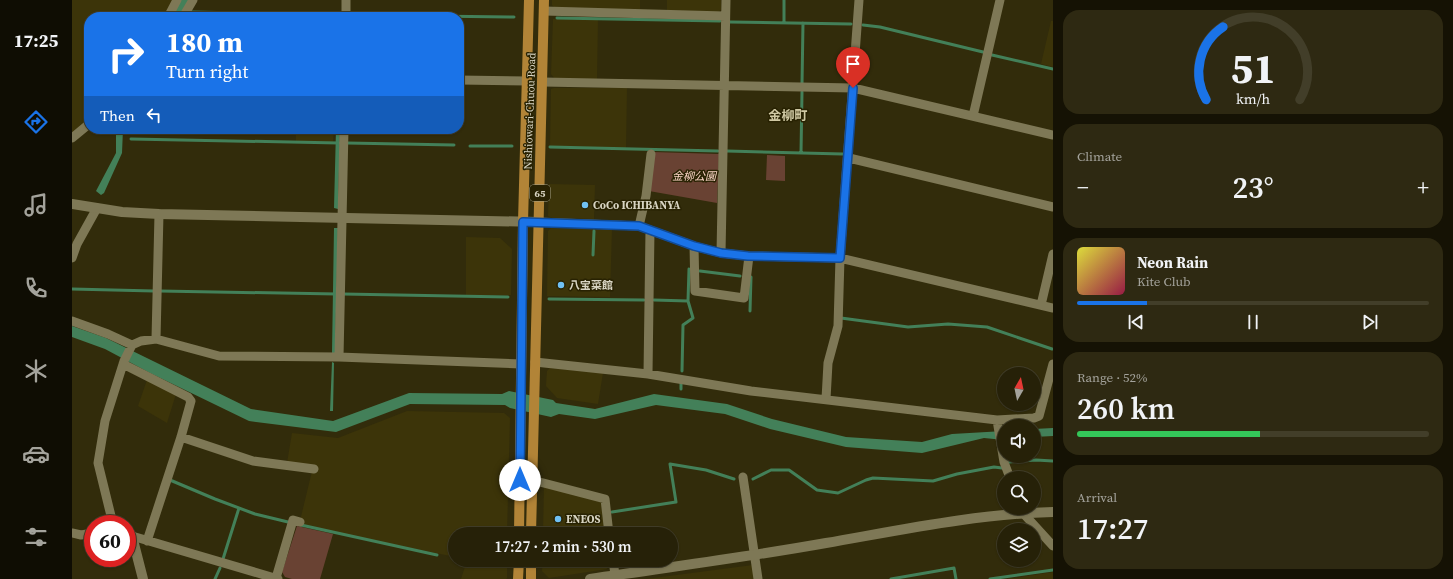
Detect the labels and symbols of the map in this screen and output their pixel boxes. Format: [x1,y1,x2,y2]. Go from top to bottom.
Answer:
pin [836,47,870,88]
street label: Nishiowari-Chuou Road [520,52,540,170]
district label: 金柳町 [768,107,808,124]
park label: 金柳公園 [672,169,718,184]
road number: 65 [530,185,550,201]
place label: CoCo ICHIBANYA [593,198,681,213]
marker: CoCo ICHIBANYA [580,200,590,210]
place label: 八宝菜館 [569,278,613,293]
marker: 八宝菜館 [556,280,566,290]
north arrow [997,367,1041,411]
position arrow [499,459,541,501]
place label: ENEOS [566,512,601,527]
marker: ENEOS [553,514,563,524]
speed limit sign: 60 [84,515,136,567]

